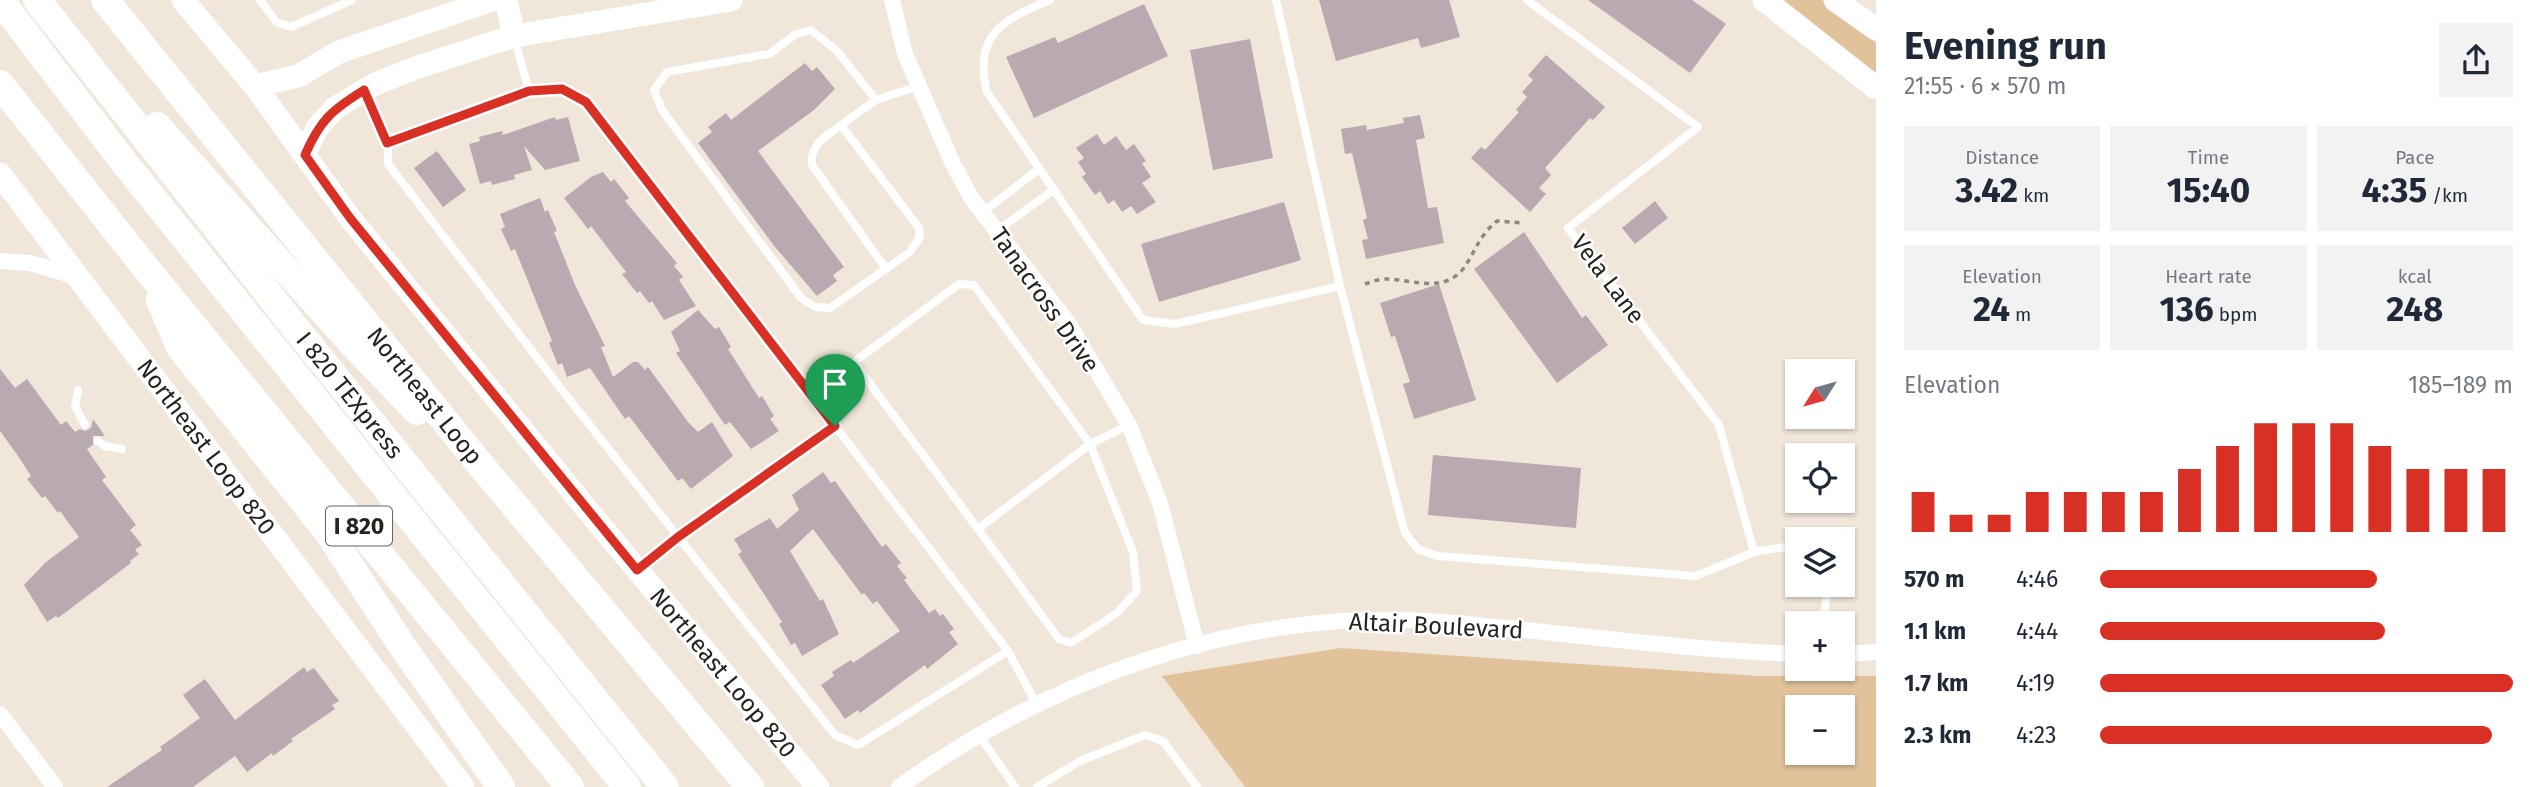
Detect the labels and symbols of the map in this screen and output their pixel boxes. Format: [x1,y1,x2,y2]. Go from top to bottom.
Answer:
street label: Tanacross Drive [985,222,1105,378]
street label: Vela Lane [1566,229,1650,329]
street label: Northeast Loop [361,322,488,470]
street label: I 820 TEXpress [290,326,409,464]
street label: Northeast Loop 820 [131,354,281,540]
pin [805,354,865,426]
north arrow [1785,359,1855,429]
road number: I 820 [326,506,392,546]
street label: Northeast Loop 820 [644,583,802,763]
street label: Altair Boulevard [1348,607,1524,645]

